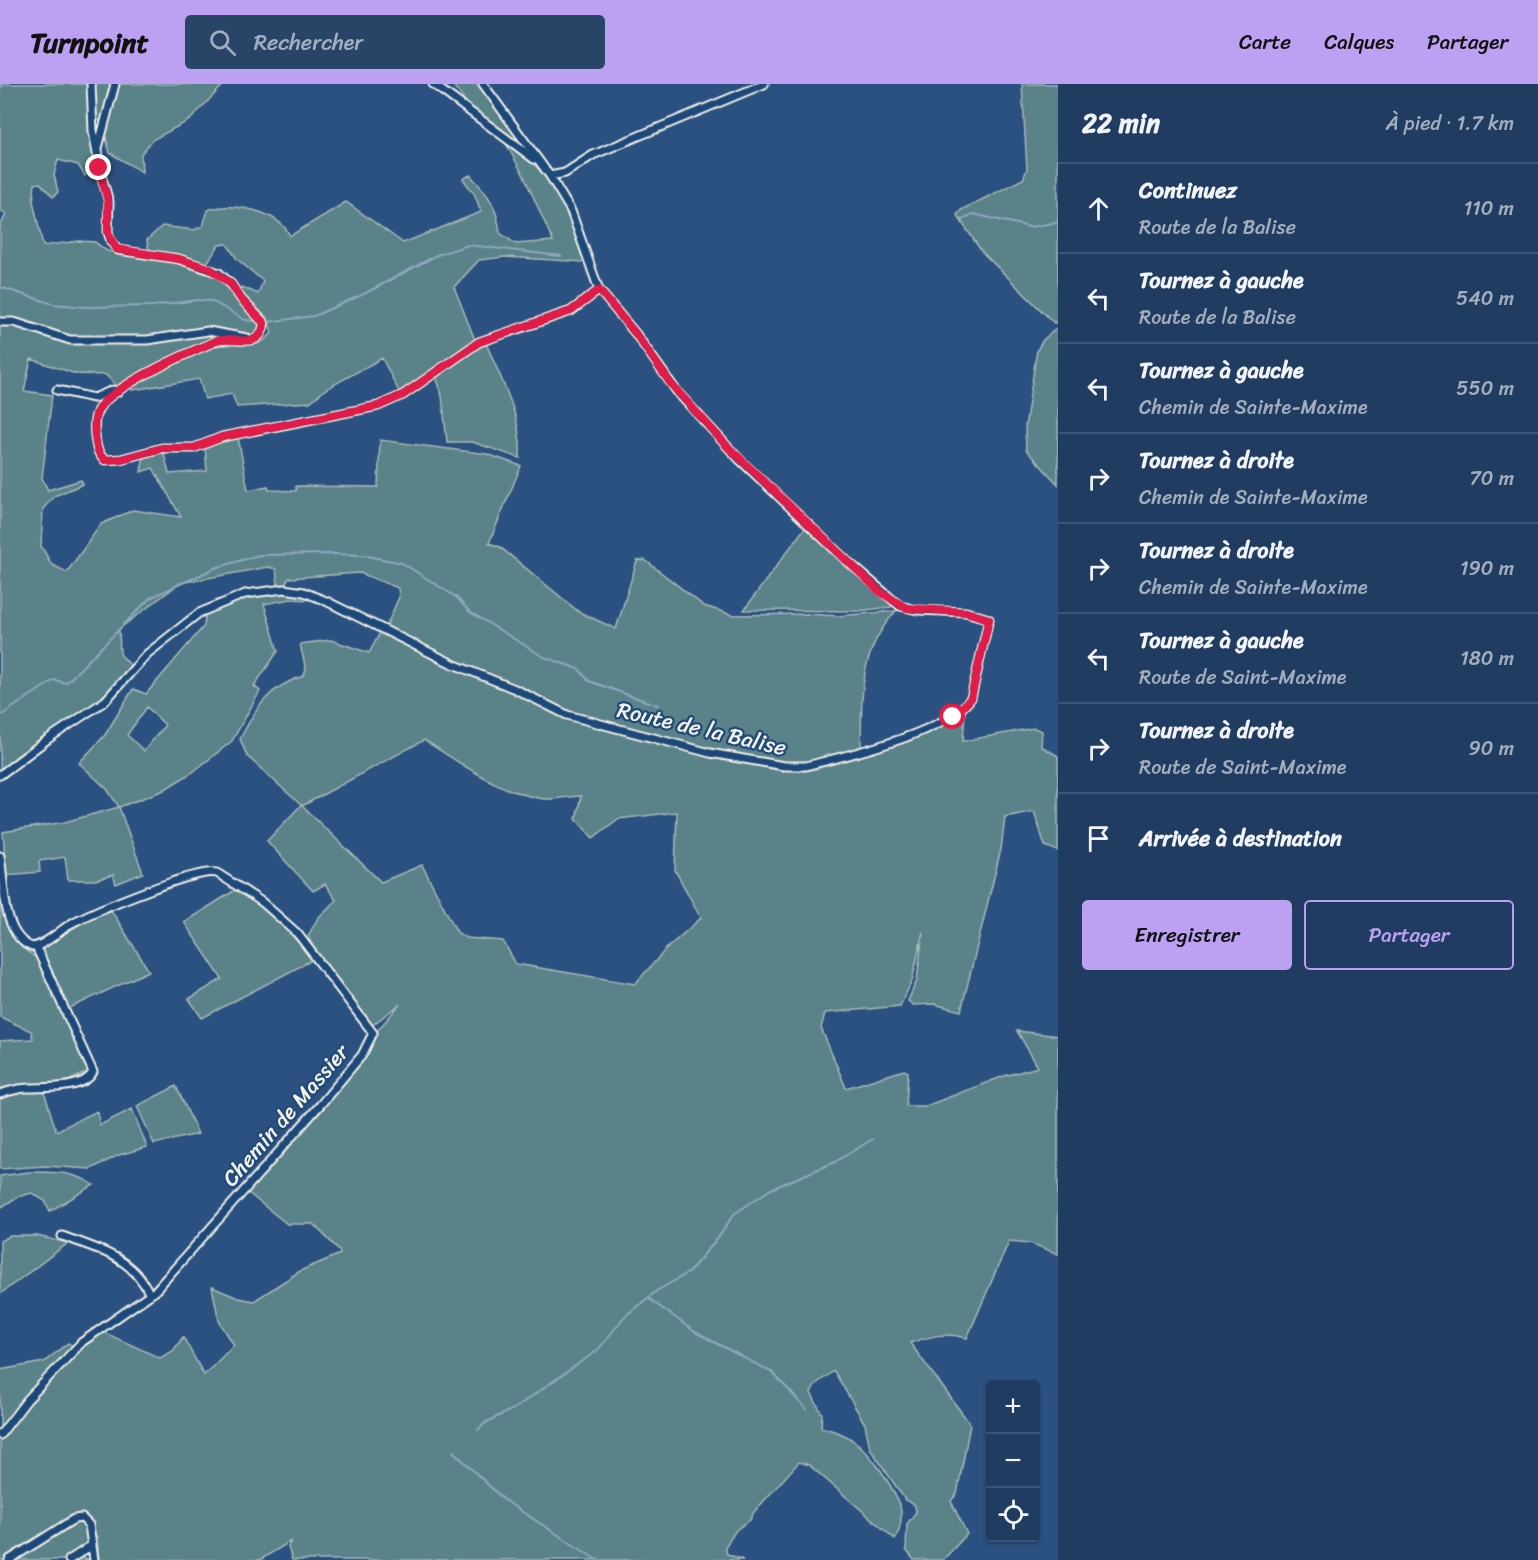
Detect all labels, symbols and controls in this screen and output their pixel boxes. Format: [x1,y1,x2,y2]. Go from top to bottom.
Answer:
search box [185,15,605,69]
text: Turnpoint [30,18,149,67]
text: Rechercher [254,23,363,62]
text: Carte [1239,23,1291,61]
text: Calques [1324,23,1394,61]
text: Partager [1427,23,1508,61]
icon: search [206,26,239,59]
text: 22 min [1082,100,1160,146]
text: À pied · 1.7 km [1386,106,1514,141]
route end [85,154,111,180]
text: Continuez [1139,171,1237,210]
text: 110 m [1464,191,1514,226]
icon: ahead [1082,192,1115,225]
text: Route de la Balise [1139,210,1296,245]
text: Tournez à gauche [1139,261,1304,300]
text: 540 m [1456,281,1514,316]
icon: left [1082,282,1115,315]
text: Route de la Balise [1139,300,1296,335]
text: Tournez à gauche [1139,351,1304,390]
text: 550 m [1456,371,1514,406]
icon: left [1082,372,1115,405]
text: Chemin de Sainte-Maxime [1139,390,1368,425]
text: Tournez à droite [1139,441,1294,480]
text: 70 m [1469,461,1514,496]
icon: right [1082,462,1115,495]
text: Chemin de Sainte-Maxime [1139,480,1368,515]
text: Tournez à droite [1139,531,1294,570]
text: 190 m [1460,551,1514,586]
icon: right [1082,552,1115,585]
text: Chemin de Sainte-Maxime [1139,570,1368,605]
text: Tournez à gauche [1139,621,1304,660]
text: 180 m [1460,641,1514,676]
icon: left [1082,642,1115,675]
text: Route de Saint-Maxime [1139,660,1347,695]
street label: Route de la Balise [613,690,790,767]
route start [939,703,965,729]
text: Tournez à droite [1139,711,1294,750]
text: 90 m [1469,731,1514,766]
icon: right [1082,732,1115,765]
text: Route de Saint-Maxime [1139,750,1347,785]
text: Arrivée à destination [1139,819,1342,858]
icon: arrive [1082,822,1115,855]
button: Enregistrer [1082,900,1292,970]
button: Partager [1304,900,1514,970]
street label: Chemin de Massier [212,1034,360,1196]
map controls [986,1380,1040,1542]
button: + [986,1380,1040,1434]
button: − [986,1434,1040,1488]
button: locate [986,1488,1040,1542]

